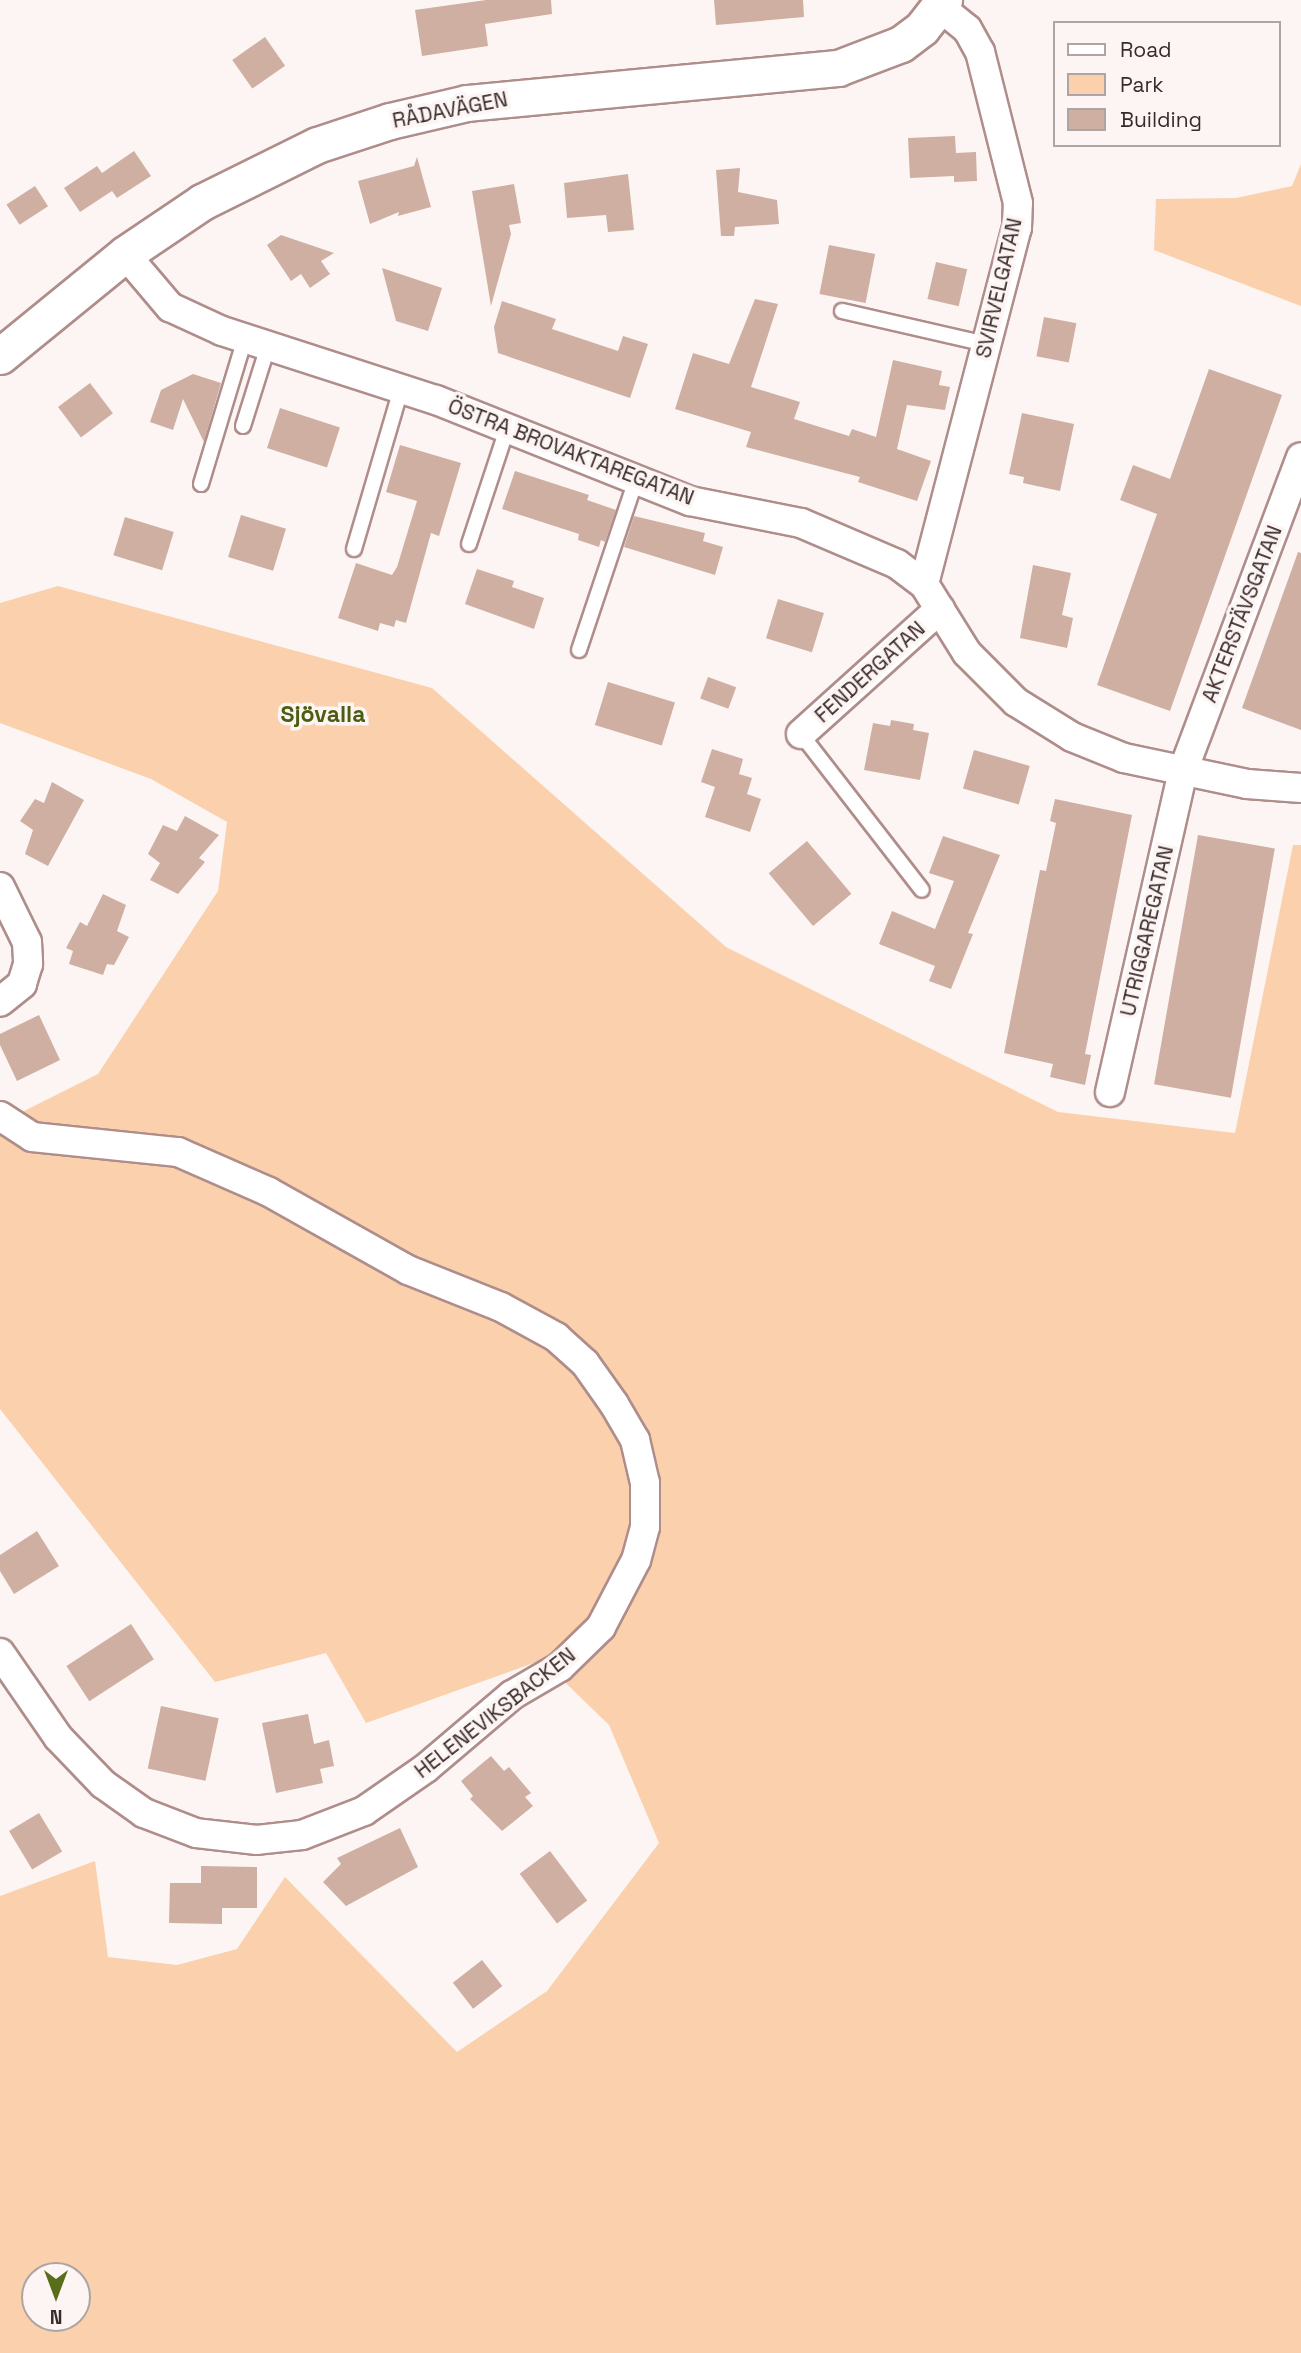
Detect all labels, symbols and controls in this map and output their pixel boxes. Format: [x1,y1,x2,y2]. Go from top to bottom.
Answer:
legend [1052,21,1280,147]
text: Road [1120,36,1172,63]
text: Park [1120,71,1164,98]
street label: RÅDAVÄGEN [390,86,510,134]
text: Building [1120,106,1202,133]
street label: SVIRVELGATAN [971,215,1027,361]
street label: ÖSTRA BROVAKTAREGATAN [444,393,698,511]
street label: AKTERSTÄVSGATAN [1197,522,1287,706]
street label: FENDERGATAN [810,616,930,728]
district label: Sjövalla [280,700,366,728]
street label: UTRIGGAREGATAN [1115,843,1179,1019]
street label: HELENEVIKSBACKEN [410,1642,580,1784]
north arrow [21,2262,91,2332]
text: N [50,2304,62,2329]

